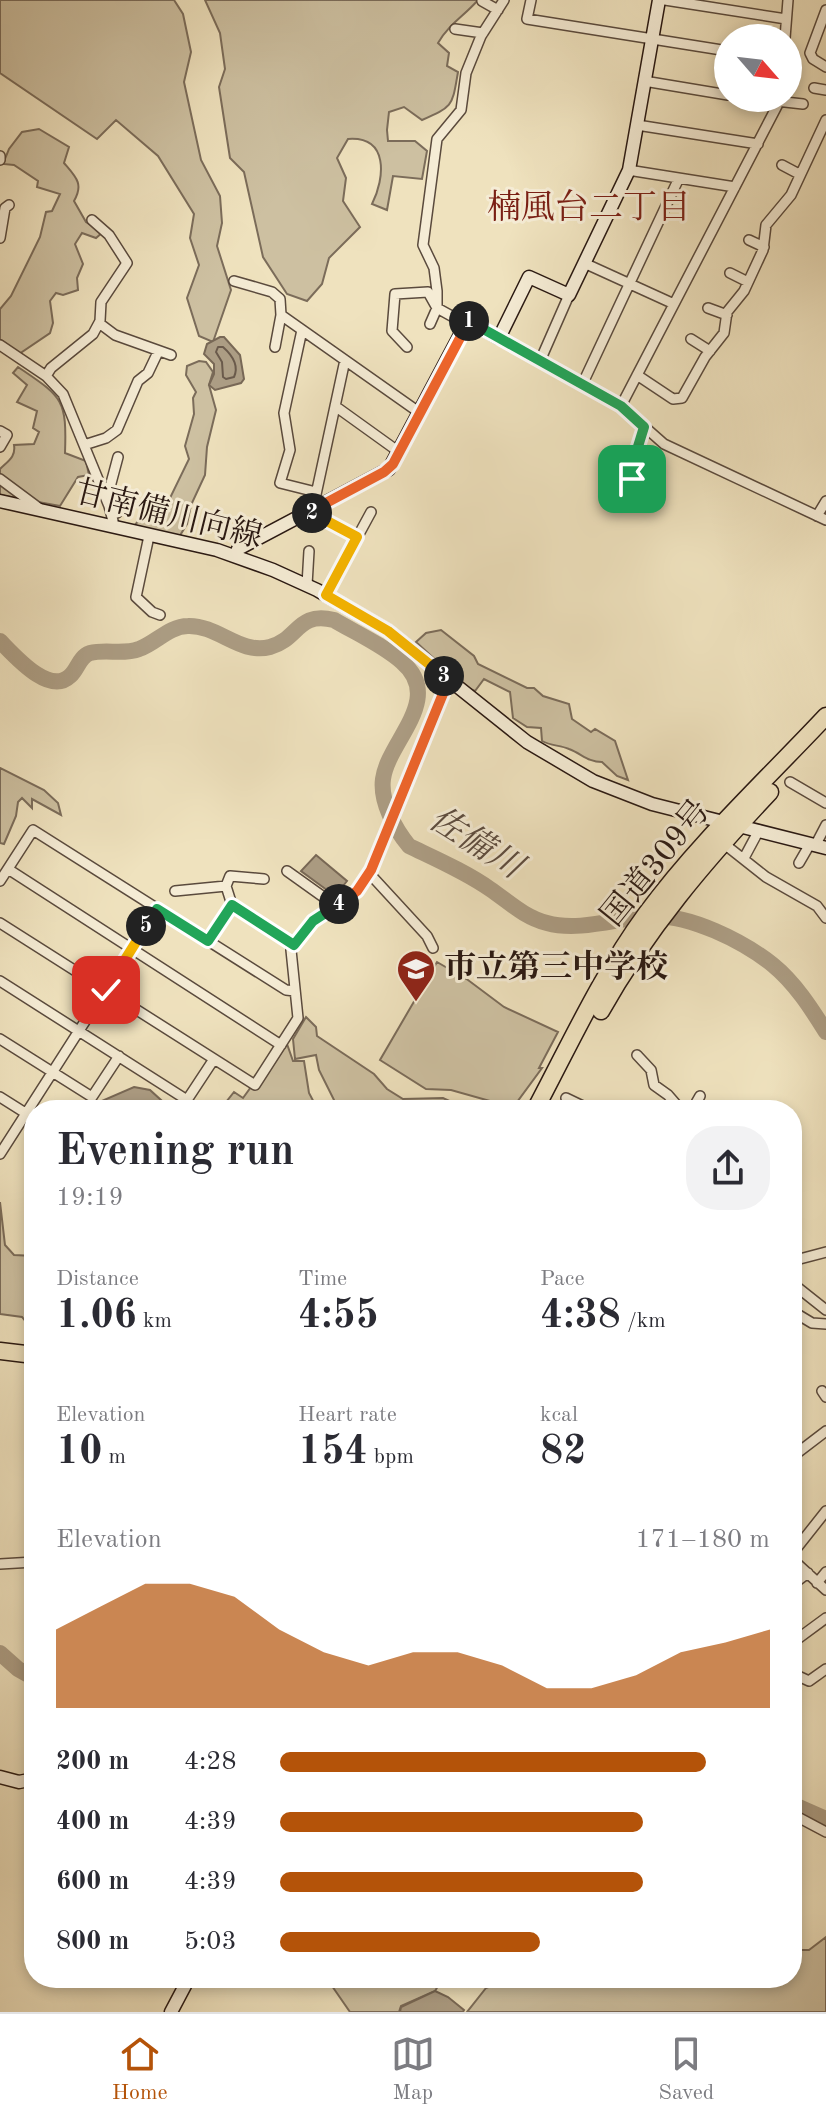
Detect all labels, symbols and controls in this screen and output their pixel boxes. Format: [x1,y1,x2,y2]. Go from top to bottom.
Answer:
north arrow [714,24,802,112]
map controls [714,24,802,112]
district label: 楠風台二丁目 [487,189,691,226]
pin: 1 [449,301,489,341]
text: 1 [463,310,475,332]
pin [598,445,666,513]
icon: arrive [610,457,654,501]
street label: 甘南備川向線 [71,474,266,555]
pin: 2 [292,493,332,533]
text: 2 [306,502,318,524]
pin: 3 [424,656,464,696]
text: 3 [438,665,450,687]
street label: 国道309号 [595,793,717,933]
water label: 佐備川 [423,800,532,888]
pin: 4 [319,884,359,924]
text: 4 [333,893,345,915]
pin: 5 [126,906,166,946]
text: 5 [140,915,152,937]
school or university icon: 市立第三中学校 [395,948,437,1003]
place label: 市立第三中学校 [444,949,668,985]
pin [72,956,140,1024]
icon: check [84,968,128,1012]
button: share [686,1126,770,1210]
text: Evening run [56,1130,294,1174]
text: 19:19 [56,1185,124,1211]
text: Distance [56,1268,139,1290]
text: Time [298,1268,347,1290]
text: Pace [540,1268,585,1290]
text: 1.06 [56,1297,137,1337]
text: 4:55 [298,1297,379,1337]
text: 4:38 [540,1297,621,1337]
text: km [137,1310,172,1332]
text: /km [621,1310,666,1332]
text: Elevation [56,1404,146,1426]
text: Heart rate [298,1404,397,1426]
text: kcal [540,1404,578,1426]
text: 10 [56,1433,102,1473]
text: 154 [298,1433,368,1473]
text: 82 [540,1433,586,1473]
text: m [102,1446,126,1468]
text: bpm [368,1446,414,1468]
text: Elevation [56,1527,162,1553]
text: 171–180 m [635,1527,770,1553]
text: 200 m [56,1749,129,1775]
text: 4:28 [184,1749,237,1775]
text: 400 m [56,1809,129,1835]
text: 4:39 [184,1809,237,1835]
text: 600 m [56,1869,129,1895]
text: 4:39 [184,1869,237,1895]
text: 800 m [56,1929,129,1955]
text: 5:03 [184,1929,237,1955]
tab: Home [112,2032,168,2107]
tab: Map [391,2032,435,2107]
tab: Saved [658,2032,714,2107]

